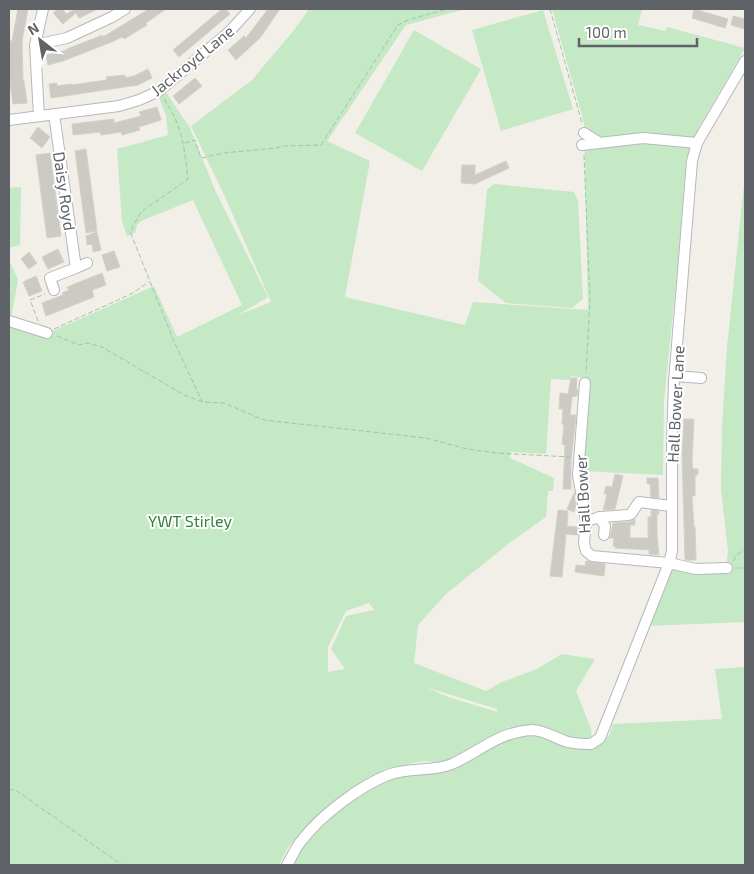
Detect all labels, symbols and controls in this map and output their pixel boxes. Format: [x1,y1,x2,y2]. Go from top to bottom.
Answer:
north arrow [15,15,65,65]
scale bar [579,15,696,47]
text: N [24,19,42,38]
street label: Jackroyd Lane [147,21,237,99]
text: 100 m [586,23,627,41]
street label: Daisy Royd [50,150,80,232]
street label: Hall Bower Lane [662,345,688,463]
street label: Hall Bower [570,453,594,534]
park label: YWT Stirley [148,511,232,530]

